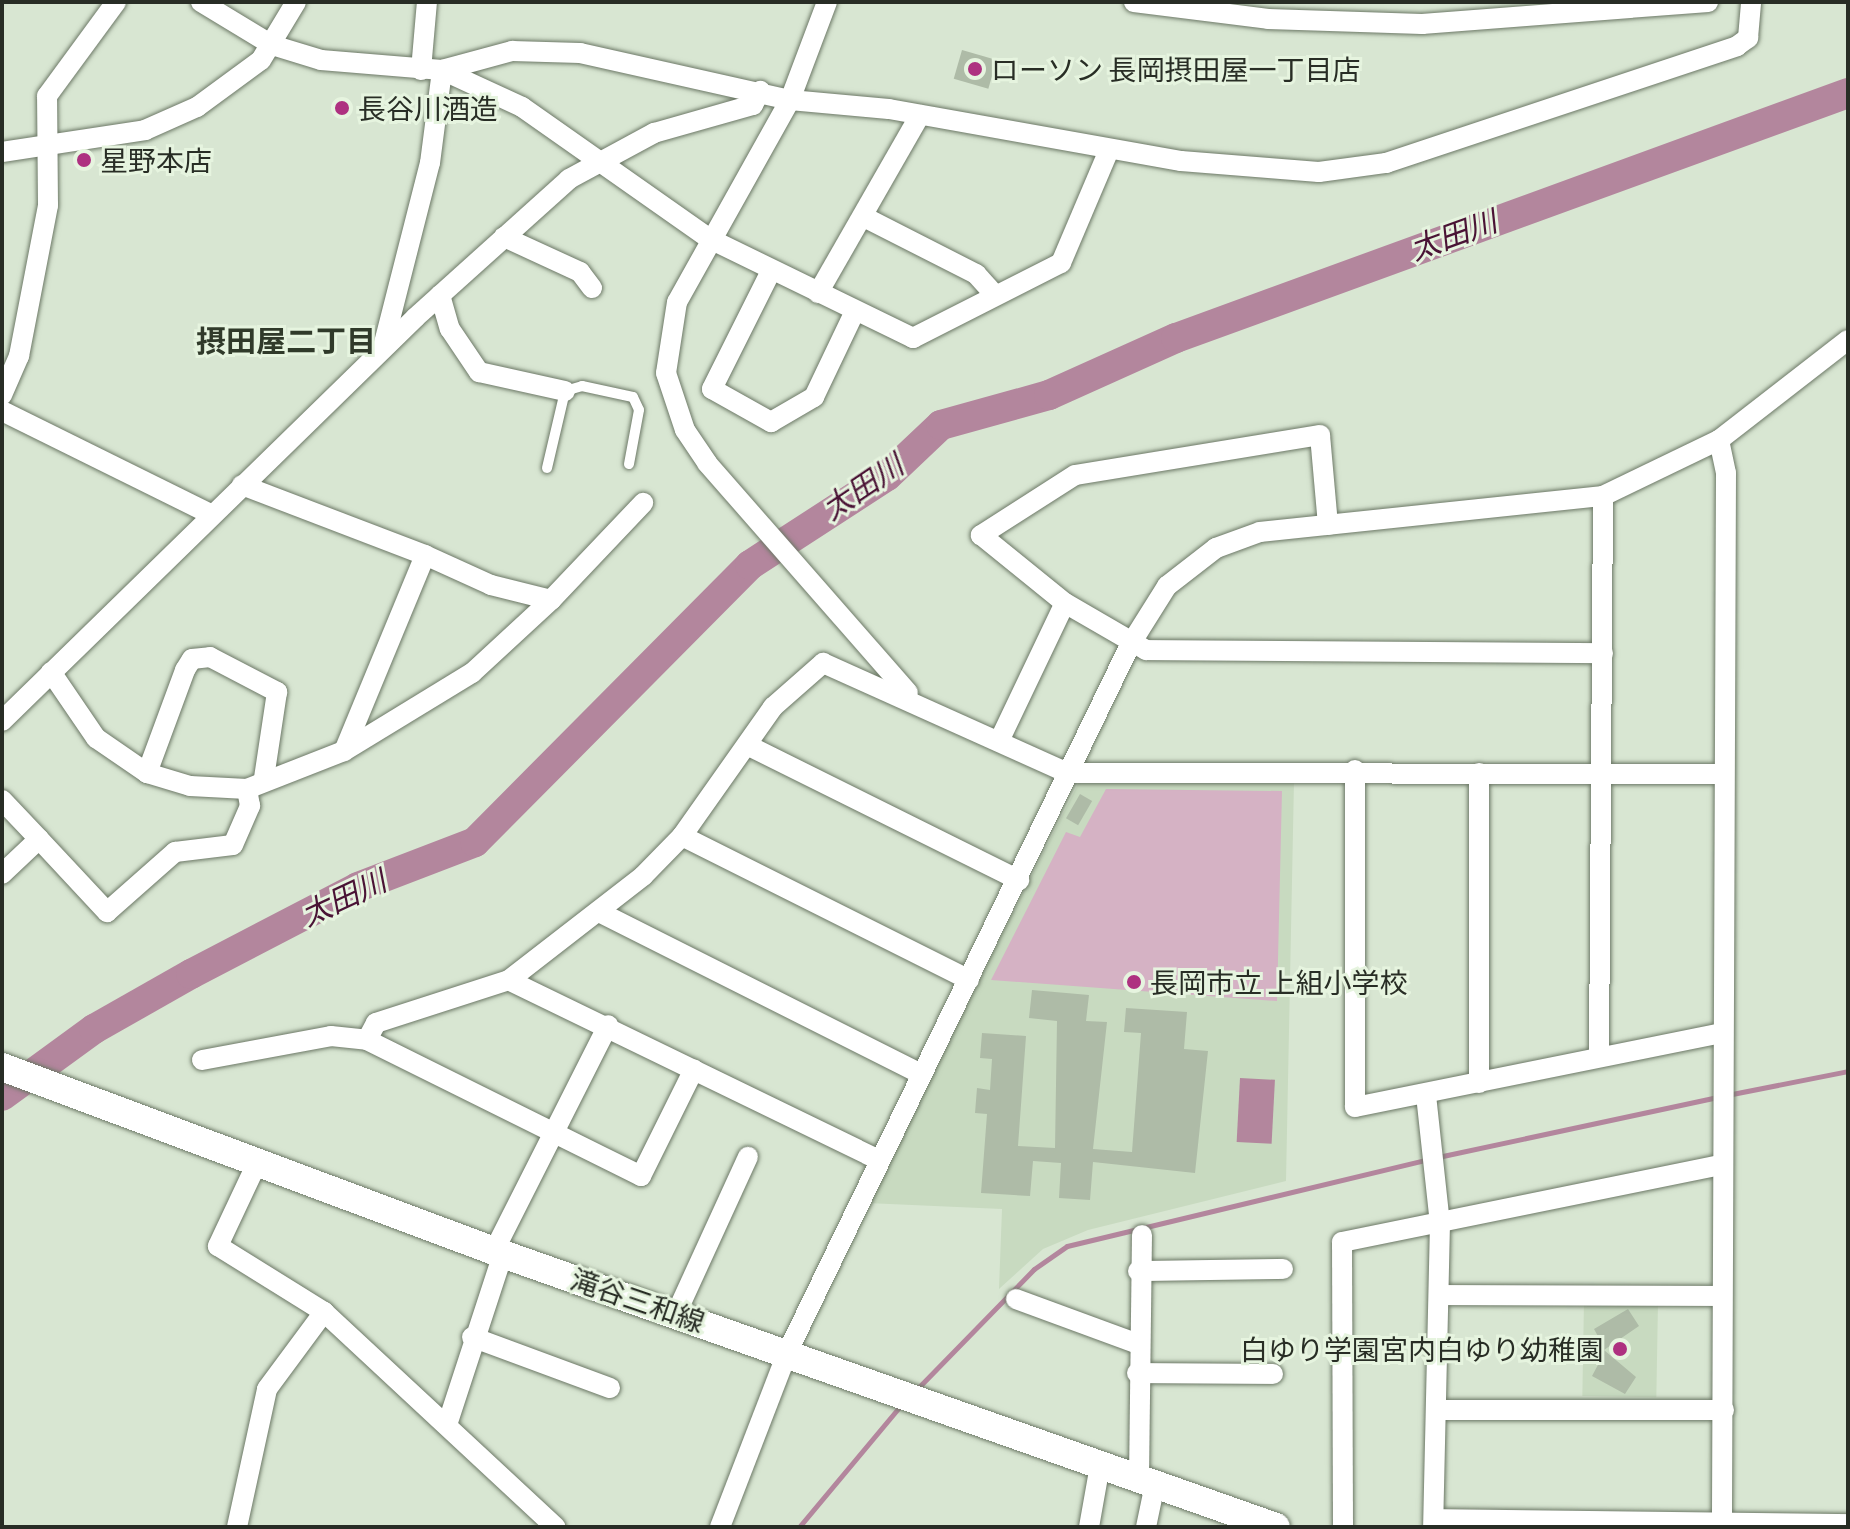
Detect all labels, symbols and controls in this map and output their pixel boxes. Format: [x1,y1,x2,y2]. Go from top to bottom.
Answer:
place label: ローソン 長岡摂田屋一丁目店 [991,52,1361,86]
marker: ローソン 長岡摂田屋一丁目店 [966,60,984,78]
place label: 長谷川酒造 [358,91,498,125]
marker: 長谷川酒造 [333,99,351,117]
place label: 星野本店 [100,143,212,177]
marker: 星野本店 [75,151,93,169]
water label: 太田川 [1405,202,1501,266]
district label: 摂田屋二丁目 [196,322,376,358]
water label: 太田川 [815,446,909,526]
water label: 太田川 [295,862,391,932]
place label: 長岡市立 上組小学校 [1150,965,1408,999]
marker: 長岡市立 上組小学校 [1125,973,1143,991]
street label: 滝谷三和線 [566,1261,710,1339]
place label: 白ゆり学園宮内白ゆり幼稚園 [1240,1332,1604,1366]
marker: 白ゆり学園宮内白ゆり幼稚園 [1611,1340,1629,1358]

